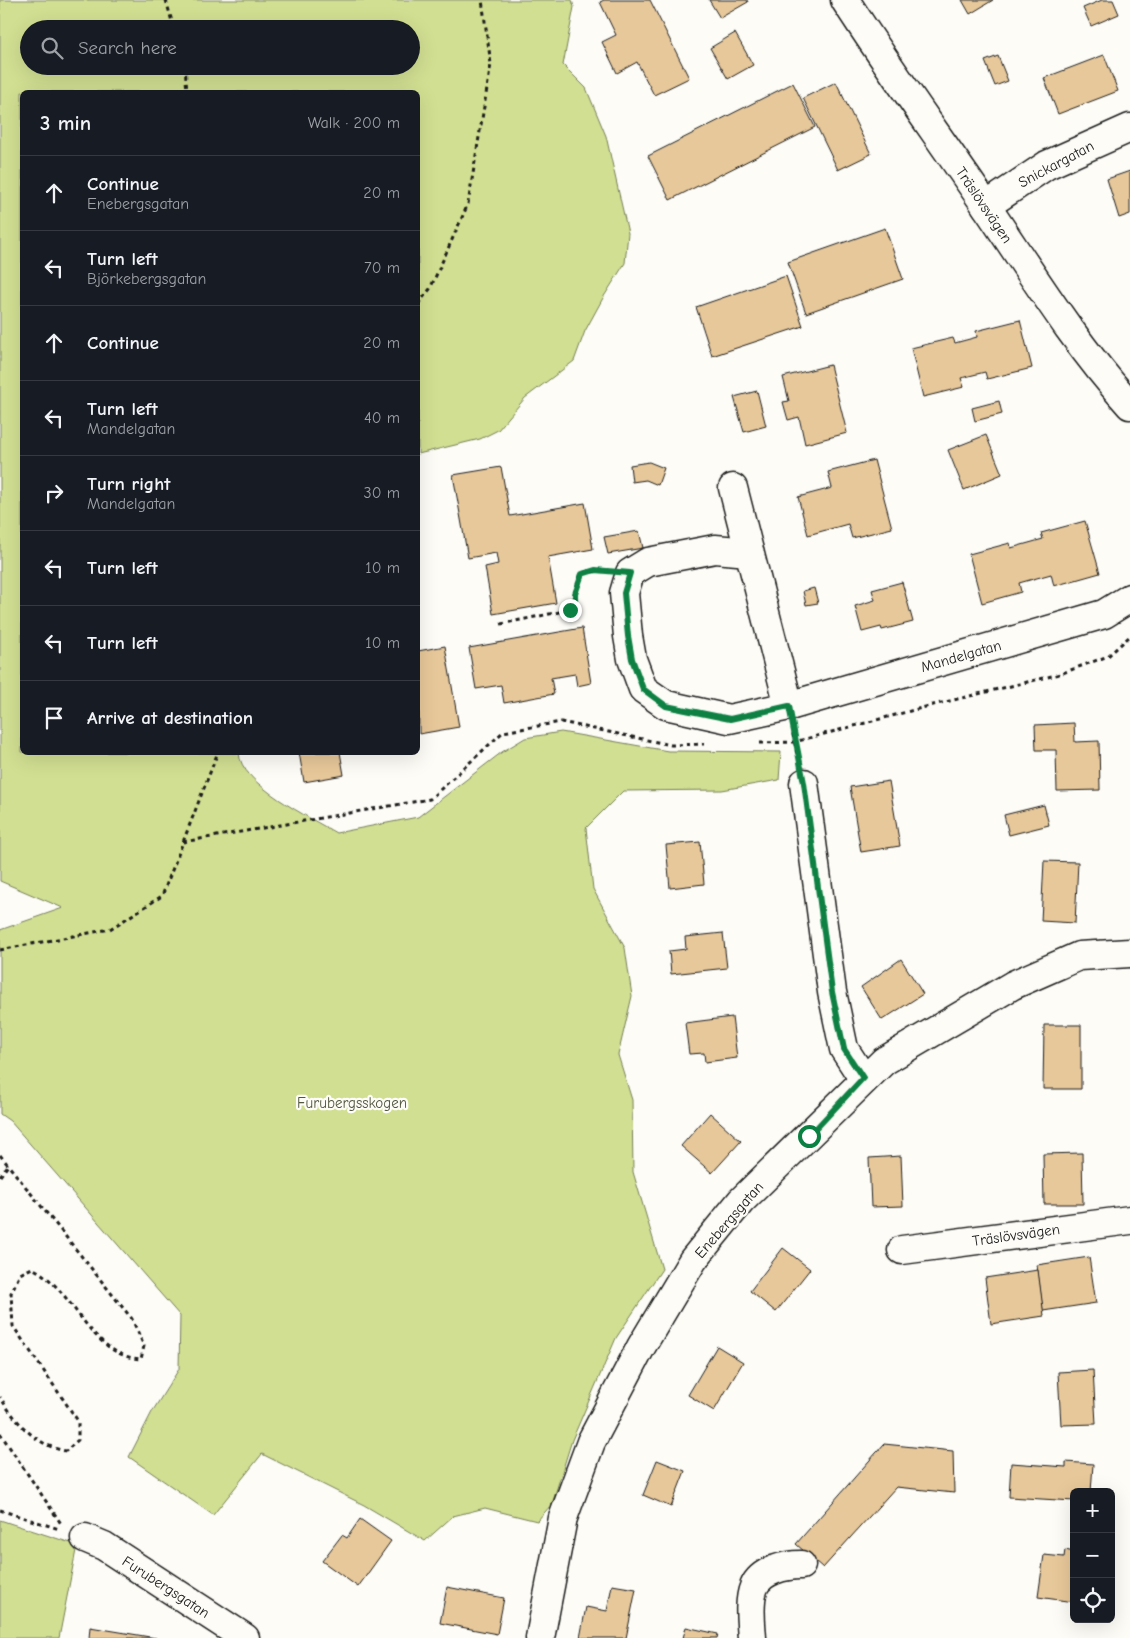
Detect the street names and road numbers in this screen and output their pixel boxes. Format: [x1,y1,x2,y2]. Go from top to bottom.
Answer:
street label: Snickargatan [1015,137,1097,191]
street label: Träslövsvägen [952,163,1016,247]
street label: Mandelgatan [919,636,1003,676]
street label: Enebergsgatan [691,1178,767,1262]
street label: Träslövsvägen [971,1220,1061,1250]
street label: Furubergsgatan [119,1552,213,1622]

